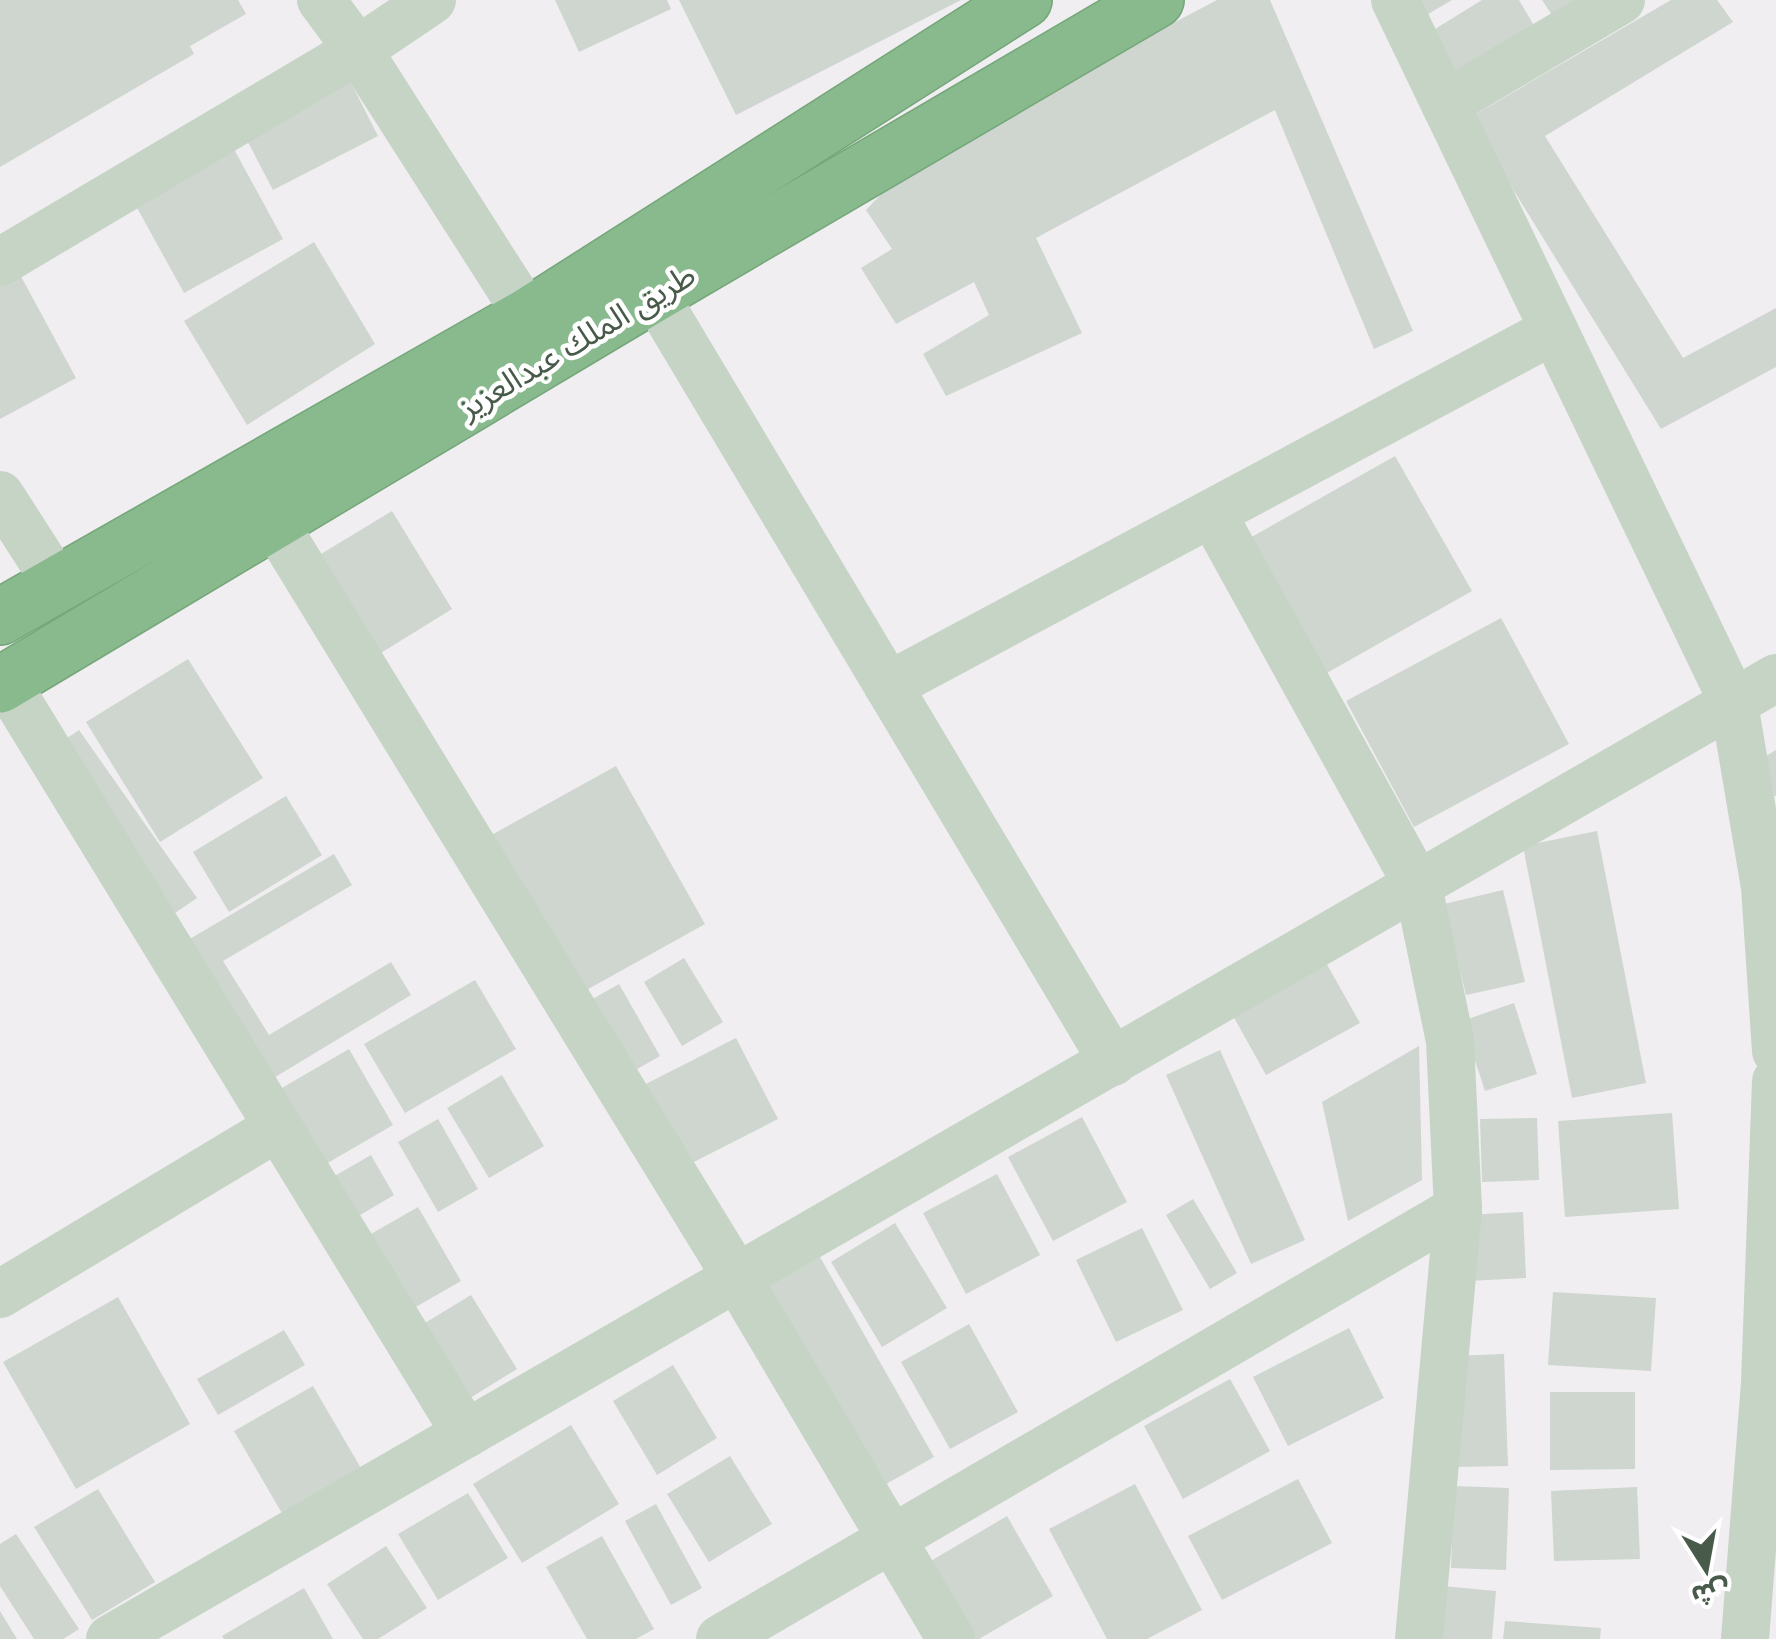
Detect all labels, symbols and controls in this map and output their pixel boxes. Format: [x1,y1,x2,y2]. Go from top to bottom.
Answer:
street label: طريق الملك عبدالعزيز [450,254,703,428]
north arrow [1656,1519,1756,1619]
text: ش [1689,1572,1733,1615]

